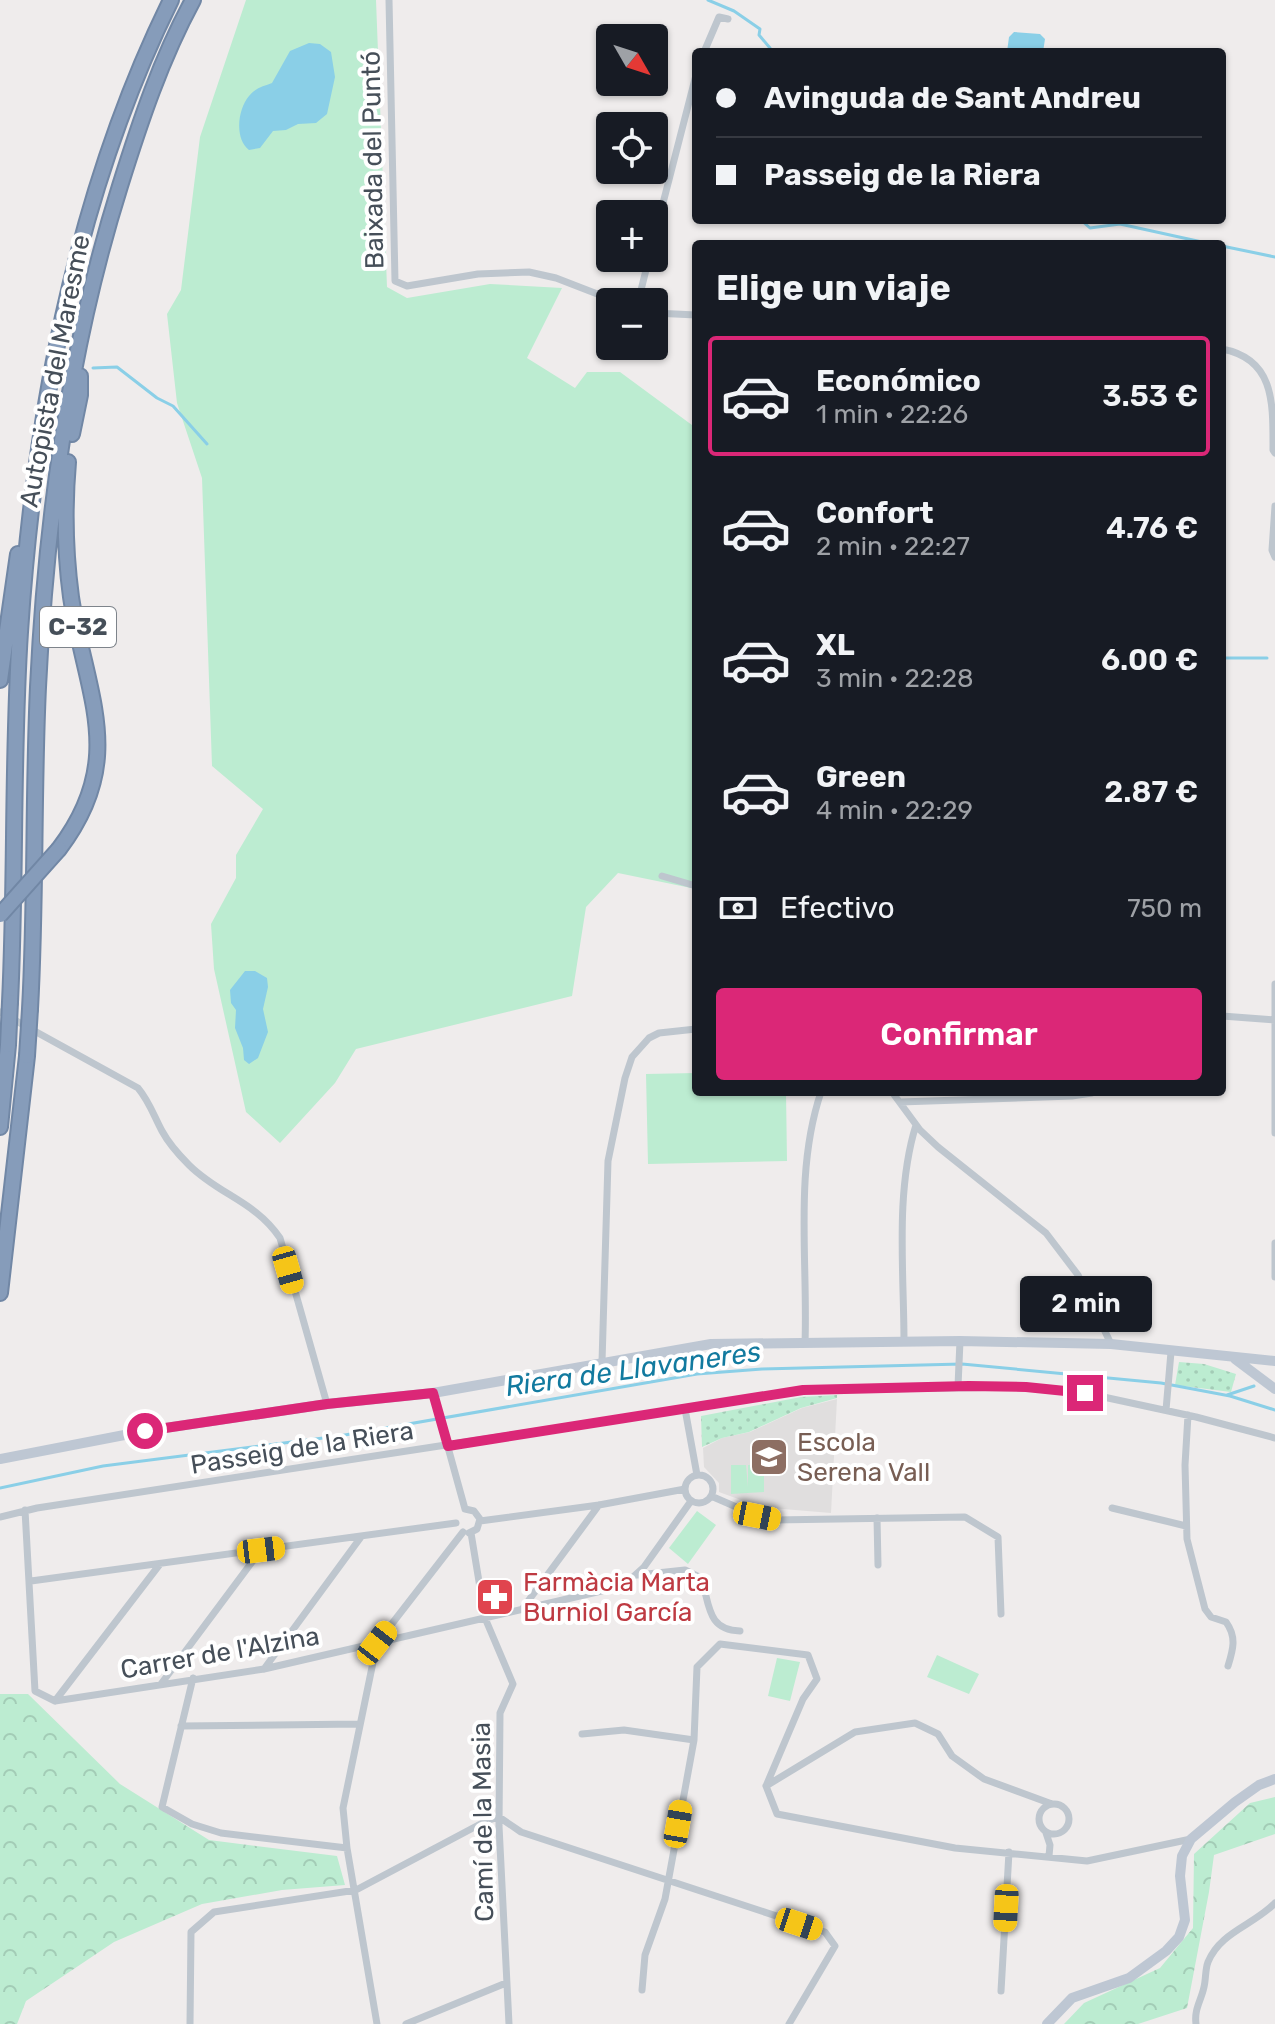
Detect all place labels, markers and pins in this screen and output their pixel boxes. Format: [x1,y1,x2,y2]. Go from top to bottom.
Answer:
place label: Escola Serena Vall [797,1427,930,1488]
school or university icon: Escola Serena Vall [748,1436,790,1478]
place label: Farmàcia Marta Burniol García [523,1567,710,1628]
pharmacy icon: Farmàcia Marta Burniol García [474,1576,516,1618]

